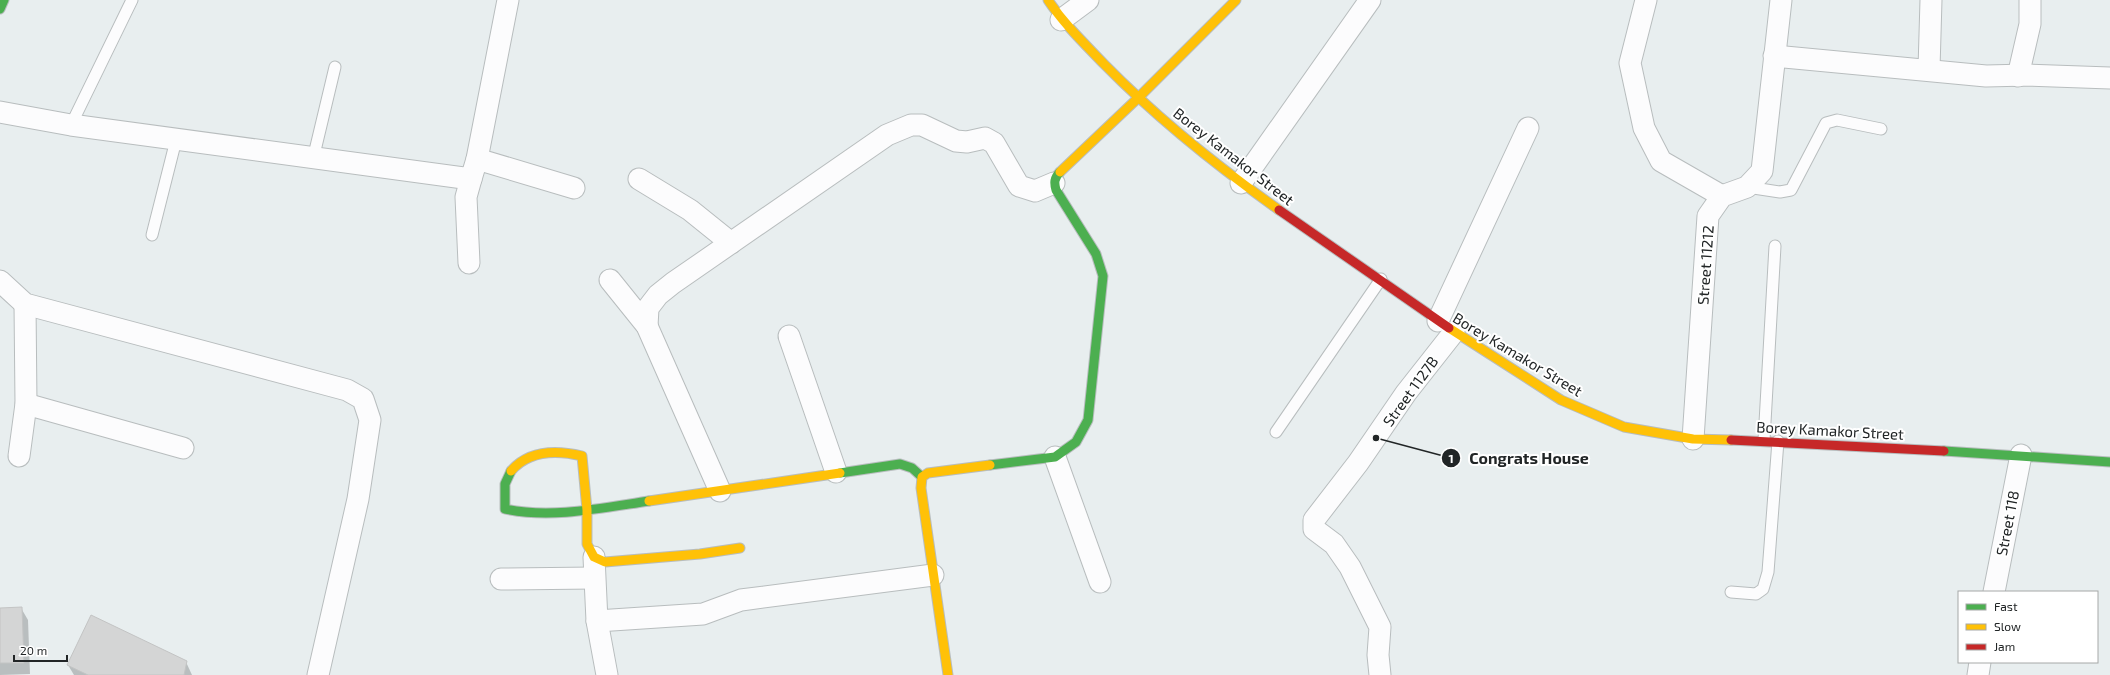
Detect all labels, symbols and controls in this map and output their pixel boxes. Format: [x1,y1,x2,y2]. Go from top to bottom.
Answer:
street label: Borey Kamakor Street [1170,103,1298,209]
street label: Street 11212 [1693,225,1717,305]
street label: Borey Kamakor Street [1450,308,1586,400]
street label: Street 1127B [1379,352,1441,430]
street label: Borey Kamakor Street [1756,417,1905,443]
callout: Congrats House [1441,444,1597,472]
text: Congrats House [1469,448,1589,467]
text: 1 [1448,451,1454,465]
street label: Street 118 [1992,489,2022,557]
legend [1958,591,2098,663]
text: Fast [1994,599,2018,613]
text: Slow [1994,619,2021,633]
scale bar [14,637,67,663]
text: Jam [1994,639,2015,653]
text: 20 m [20,643,47,657]

